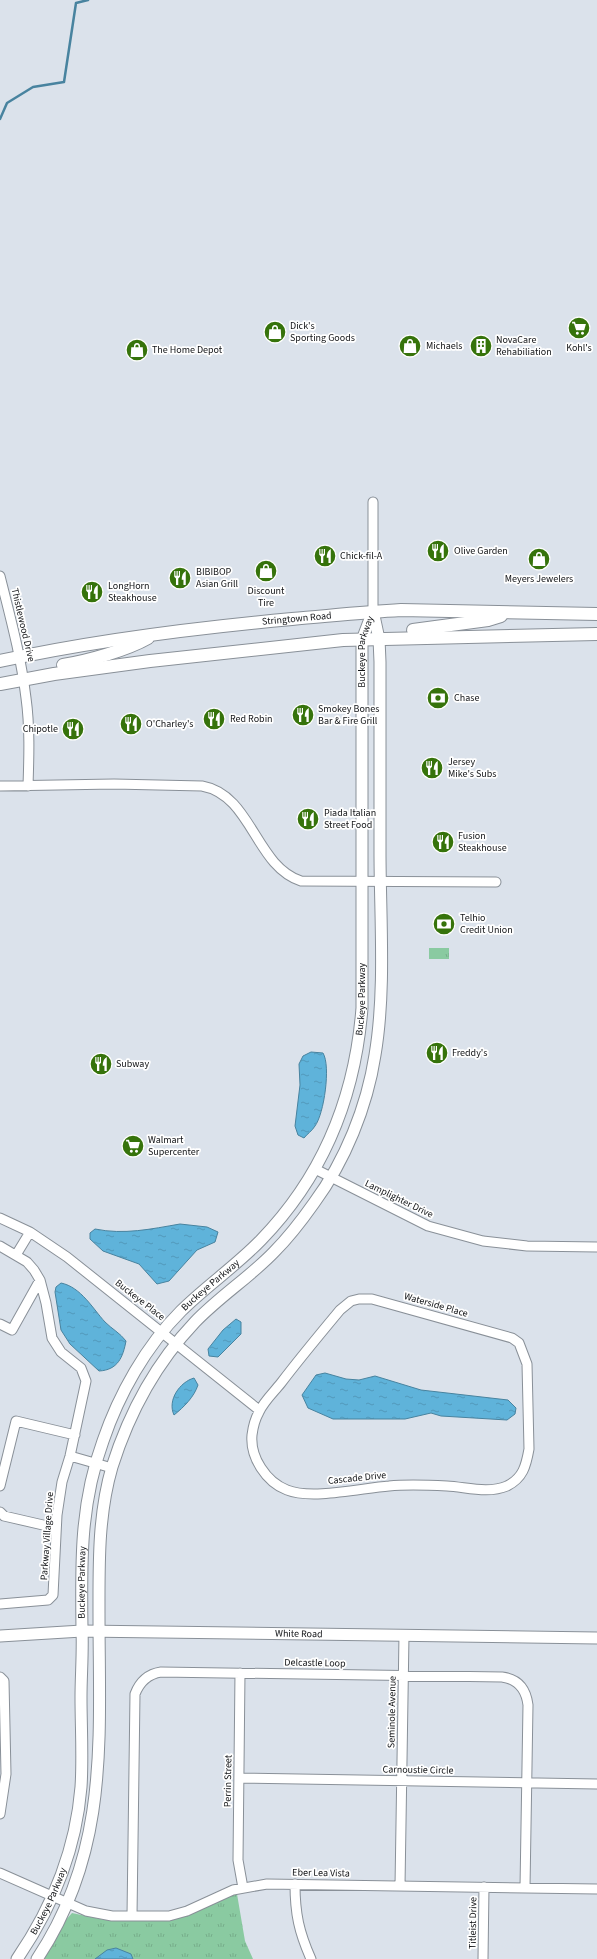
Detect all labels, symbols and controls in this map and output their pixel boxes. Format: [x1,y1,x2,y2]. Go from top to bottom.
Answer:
supermarket icon: Kohl's [566,315,592,341]
shop icon: Dick's Sporting Goods [262,319,288,345]
place label: Dick's Sporting Goods [290,319,355,345]
shop icon: Michaels [397,333,423,359]
building icon: NovaCare Rehabiliation [468,333,494,359]
place label: NovaCare Rehabiliation [496,333,552,359]
shop icon: The Home Depot [124,337,150,363]
place label: Michaels [426,339,462,353]
place label: Kohl's [566,341,592,355]
place label: The Home Depot [152,343,223,357]
restaurant icon: Olive Garden [425,538,451,564]
restaurant icon: Chick-fil-A [312,543,338,569]
place label: Olive Garden [454,544,508,558]
shop icon: Meyers Jewelers [526,546,552,572]
place label: Chick-fil-A [340,549,383,563]
shop icon: Discount Tire [253,558,279,584]
restaurant icon: BIBIBOP Asian Grill [167,565,193,591]
place label: BIBIBOP Asian Grill [196,565,238,591]
place label: Meyers Jewelers [505,572,573,586]
restaurant icon: LongHorn Steakhouse [79,579,105,605]
place label: LongHorn Steakhouse [108,579,157,605]
place label: Discount Tire [248,584,285,610]
street label: Thistlewood Drive [8,587,38,663]
street label: Stringtown Road [261,608,332,629]
street label: Buckeye Parkway [355,614,378,688]
bank icon: Chase [425,685,451,711]
place label: Chase [454,691,479,705]
restaurant icon: Smokey Bones Bar & Fire Grill [290,702,316,728]
place label: Smokey Bones Bar & Fire Grill [318,702,379,728]
restaurant icon: Red Robin [201,706,227,732]
restaurant icon: O'Charley's [118,711,144,737]
place label: Red Robin [230,712,273,726]
restaurant icon: Chipotle [60,716,86,742]
place label: O'Charley's [146,717,194,731]
place label: Chipotle [23,722,58,736]
restaurant icon: Jersey Mike's Subs [419,755,445,781]
place label: Jersey Mike's Subs [448,755,496,781]
restaurant icon: Piada Italian Street Food [295,806,321,832]
place label: Piada Italian Street Food [324,806,376,832]
restaurant icon: Fusion Steakhouse [430,829,456,855]
place label: Fusion Steakhouse [458,829,507,855]
bank icon: Telhio Credit Union [431,911,457,937]
place label: Telhio Credit Union [460,911,513,937]
street label: Buckeye Parkway [352,962,369,1036]
restaurant icon: Freddy's [424,1040,450,1066]
place label: Freddy's [452,1046,487,1060]
restaurant icon: Subway [88,1051,114,1077]
place label: Subway [116,1057,149,1071]
supermarket icon: Walmart Supercenter [120,1133,146,1159]
place label: Walmart Supercenter [148,1133,200,1159]
street label: Lamplighter Drive [362,1176,436,1222]
street label: Buckeye Parkway [178,1256,243,1314]
street label: Buckeye Place [112,1276,168,1324]
street label: Waterside Place [402,1289,470,1321]
street label: Cascade Drive [327,1468,387,1488]
street label: Parkway Village Drive [37,1491,57,1581]
street label: Buckeye Parkway [75,1545,90,1619]
street label: White Road [275,1627,323,1641]
street label: Delcastle Loop [284,1655,346,1671]
street label: Seminole Avenue [384,1676,400,1748]
street label: Perrin Street [221,1754,235,1807]
street label: Carnoustie Circle [382,1762,454,1778]
street label: Buckeye Parkway [27,1865,70,1938]
street label: Eber Lea Vista [292,1865,350,1881]
street label: Titleist Drive [466,1897,480,1949]

